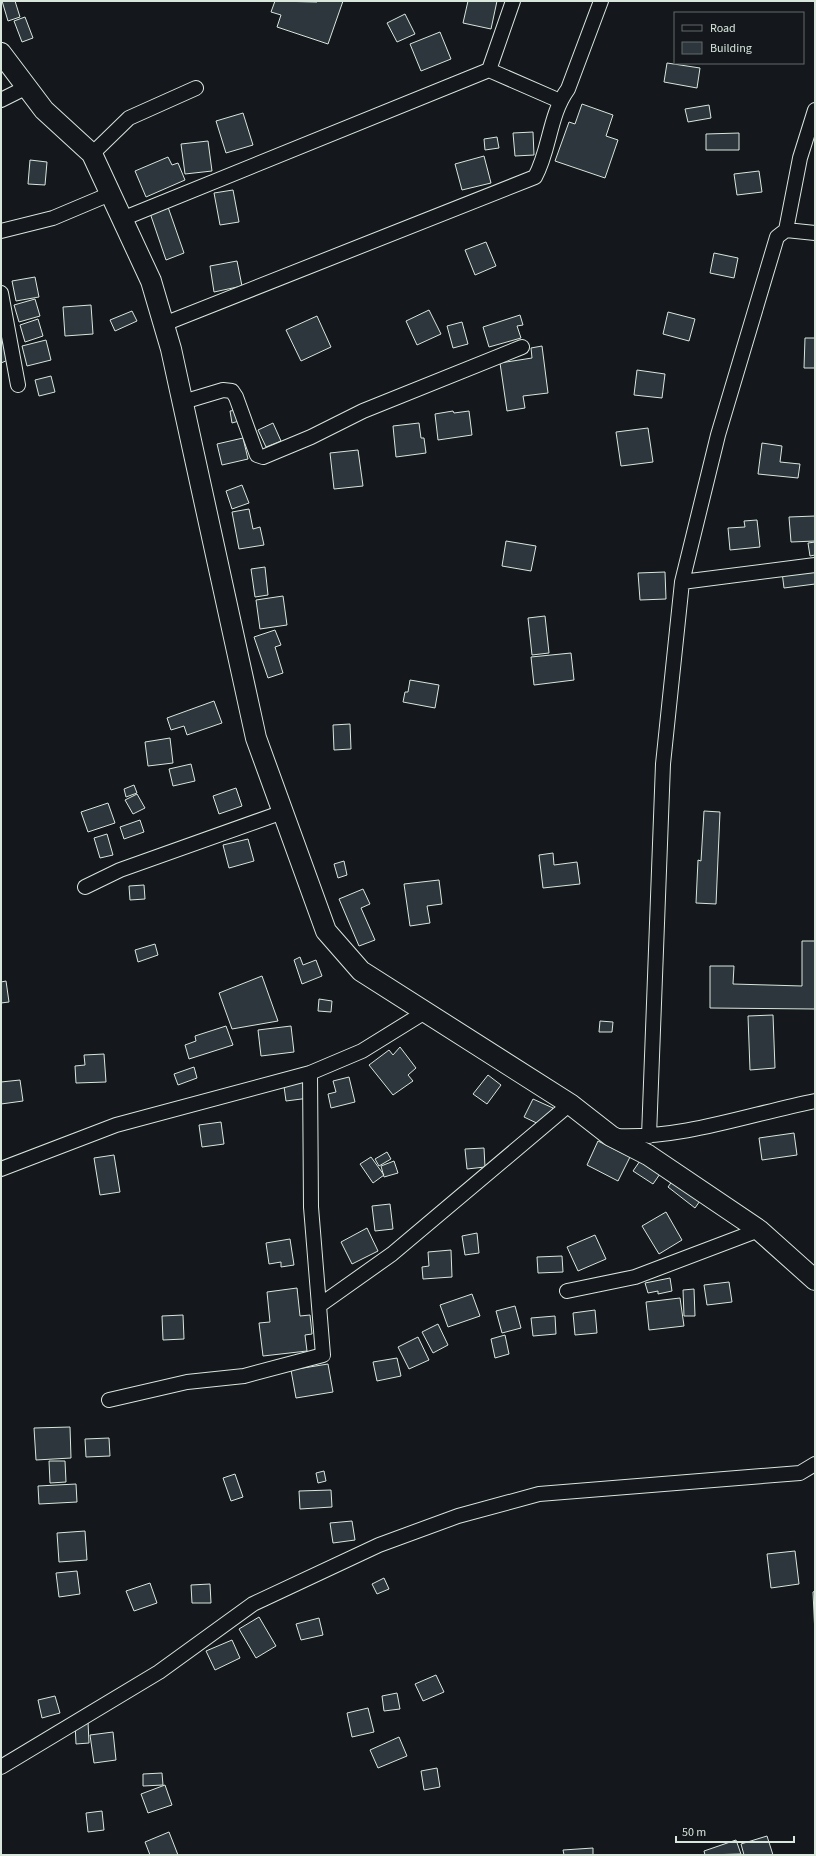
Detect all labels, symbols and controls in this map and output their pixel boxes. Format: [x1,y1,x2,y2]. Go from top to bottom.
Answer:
legend [674,12,804,64]
text: Road [710,20,736,37]
text: Building [710,40,752,57]
scale bar [676,1818,794,1844]
text: 50 m [682,1824,706,1841]

